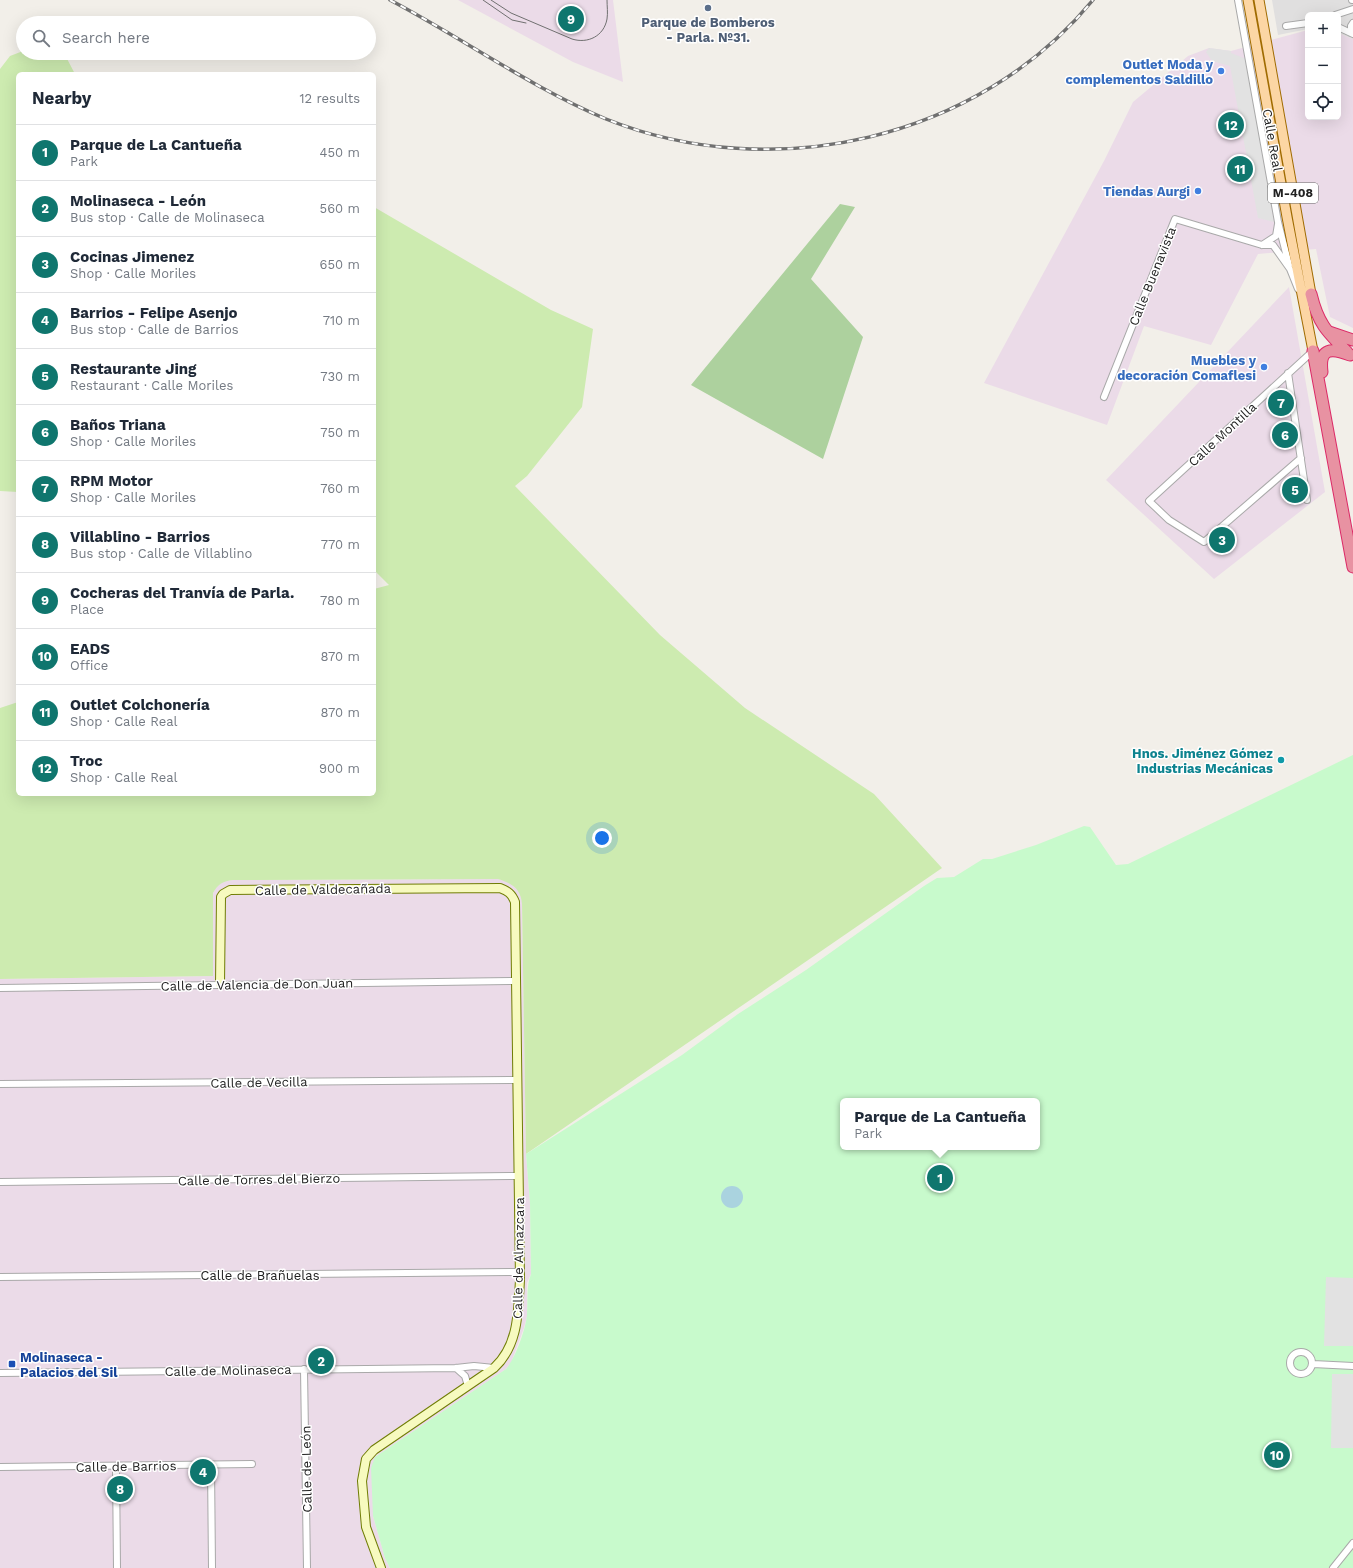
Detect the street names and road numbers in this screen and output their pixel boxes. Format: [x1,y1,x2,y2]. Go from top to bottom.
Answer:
street label: Calle Real [1260,108,1285,173]
road number: M-408 [1268,183,1318,203]
street label: Calle Buenavista [1126,224,1179,328]
street label: Calle Montilla [1185,399,1260,470]
street label: Calle de Valdecañada [255,881,392,898]
street label: Calle de Valencia de Don Juan [161,975,353,994]
street label: Calle de Vecilla [210,1074,308,1091]
street label: Calle de Torres del Bierzo [178,1171,340,1188]
street label: Calle de Almazcara [510,1196,527,1319]
street label: Calle de Brañuelas [201,1268,320,1283]
street label: Calle de Molinaseca [164,1362,292,1379]
street label: Calle de León [298,1425,315,1513]
street label: Calle de Barrios [75,1458,177,1475]

